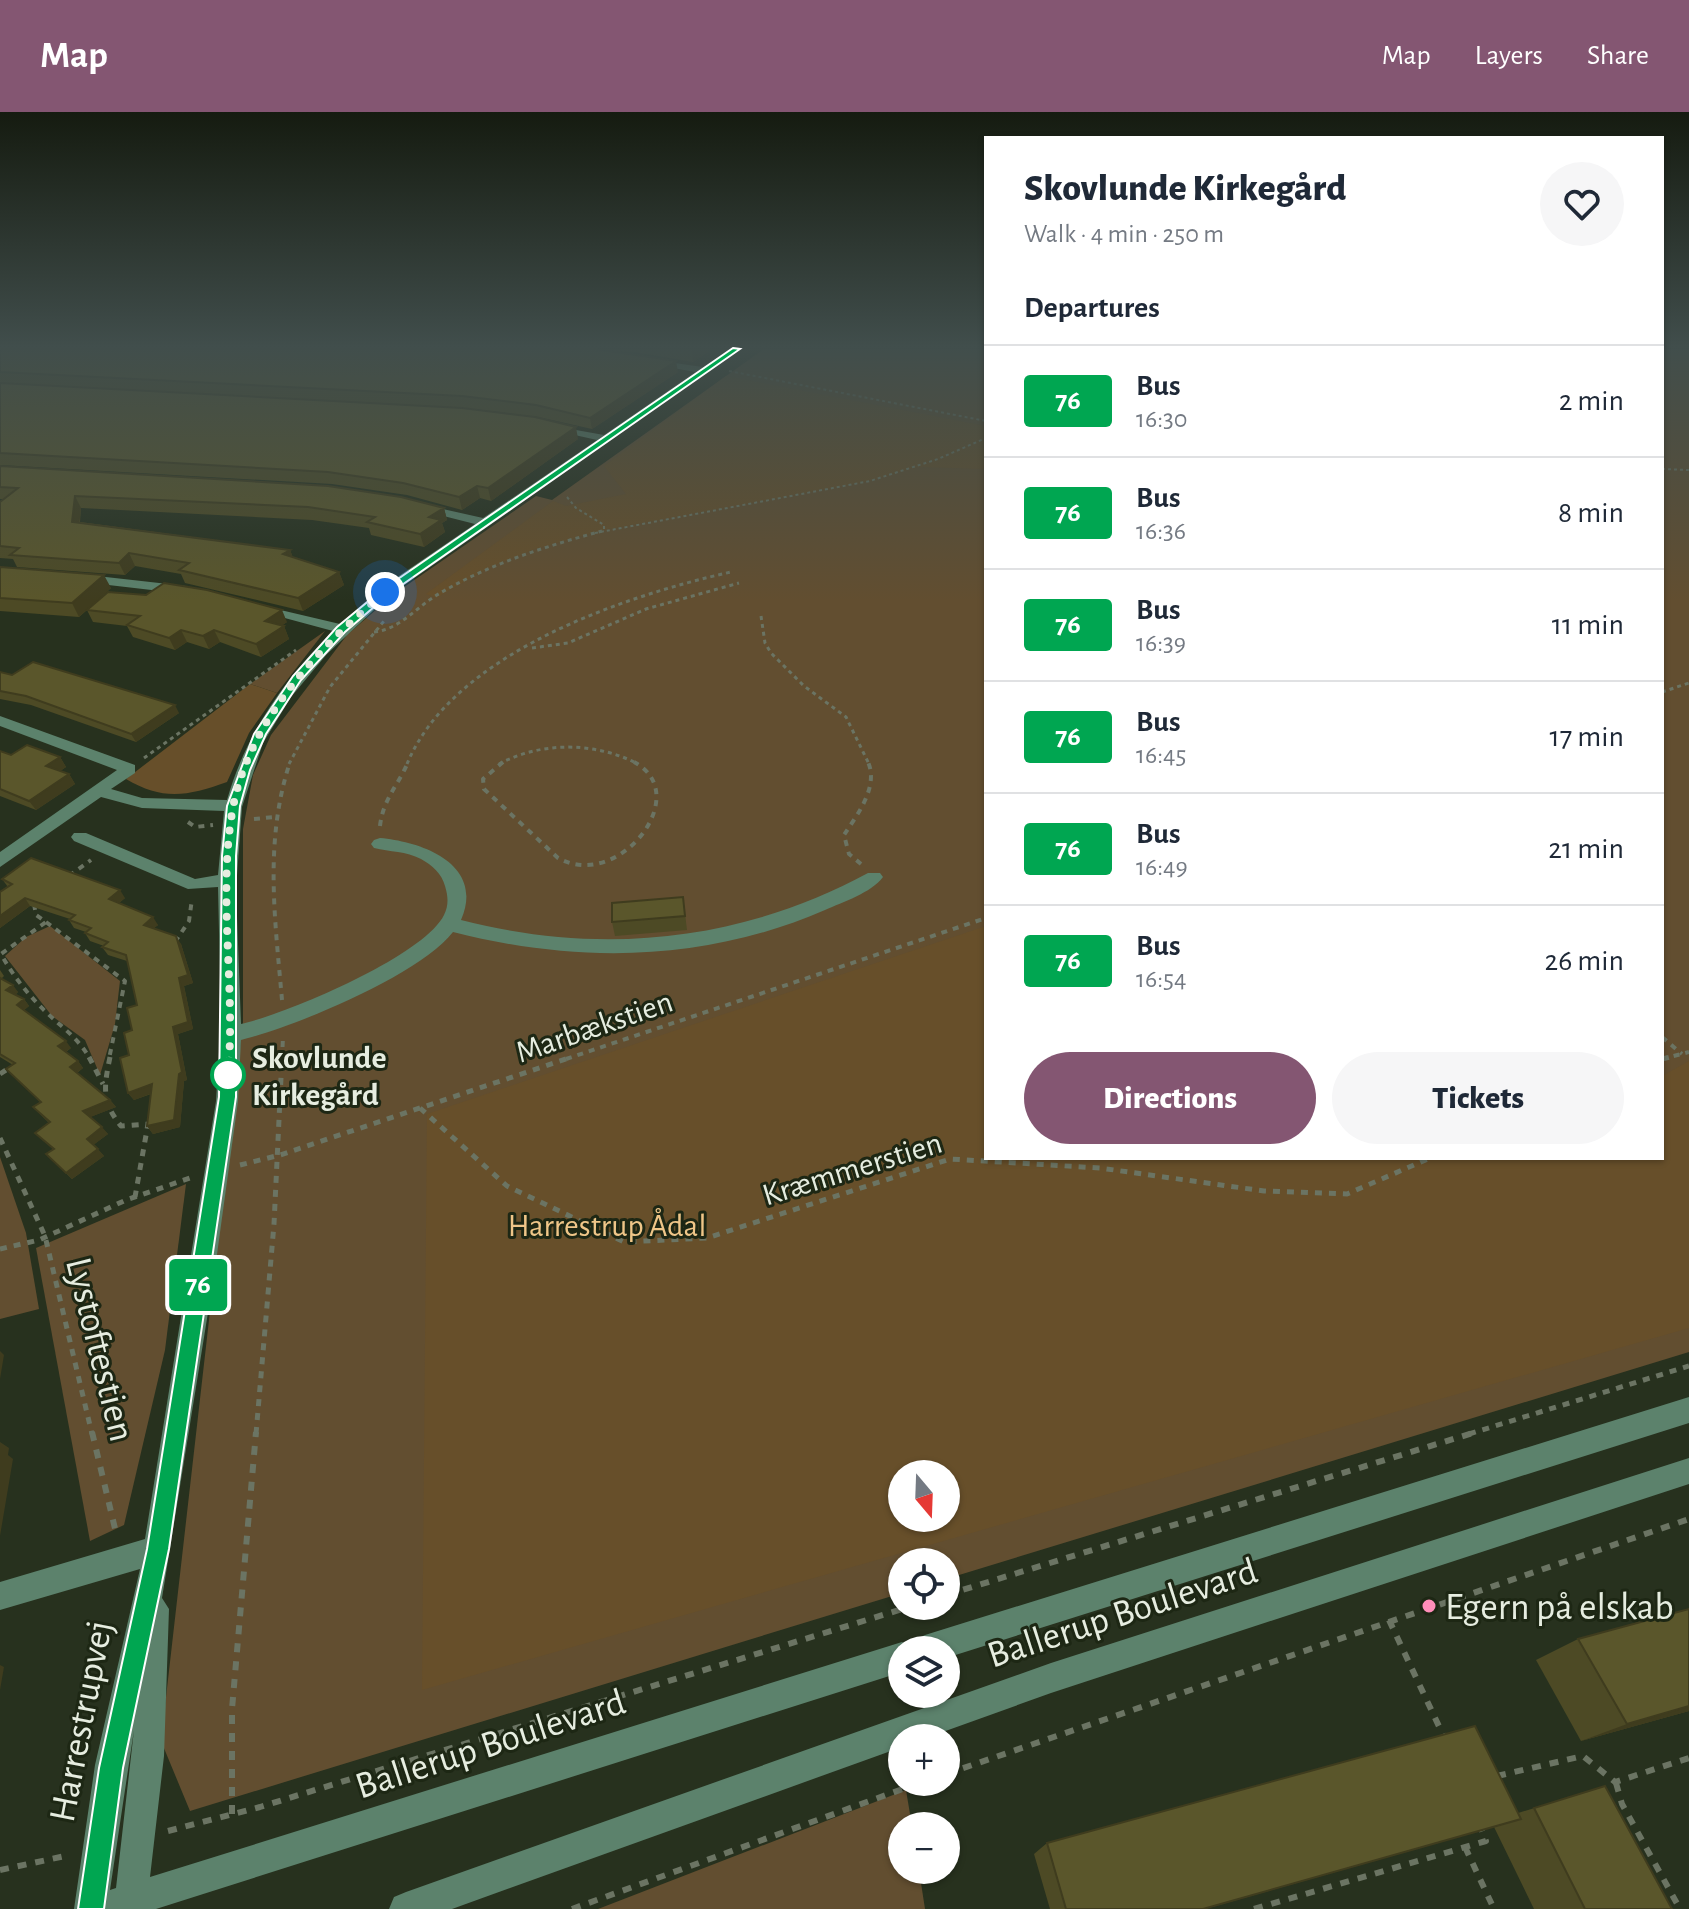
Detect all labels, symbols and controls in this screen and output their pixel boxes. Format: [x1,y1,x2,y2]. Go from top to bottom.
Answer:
text: Map [40,37,108,75]
text: Map [1382,42,1431,70]
text: Layers [1475,42,1543,70]
text: Share [1587,42,1649,70]
button: heart [1540,162,1624,246]
text: Skovlunde Kirkegård [1024,170,1346,208]
text: Walk · 4 min · 250 m [1024,221,1224,247]
text: Departures [1024,293,1160,323]
text: Bus [1136,371,1181,401]
text: 2 min [1559,386,1624,416]
text: 76 [1055,387,1081,415]
text: 16:30 [1136,406,1188,432]
text: Bus [1136,483,1181,513]
text: 8 min [1558,498,1624,528]
text: 76 [1055,499,1081,527]
text: 16:36 [1136,518,1186,544]
your location [365,572,405,612]
text: Bus [1136,595,1181,625]
text: 11 min [1552,610,1624,640]
text: 76 [1055,611,1081,639]
text: 16:39 [1136,630,1186,656]
text: Bus [1136,707,1181,737]
text: 17 min [1549,722,1624,752]
text: 76 [1055,723,1081,751]
text: 16:45 [1136,742,1187,768]
text: Bus [1136,819,1181,849]
text: 21 min [1548,834,1624,864]
text: 76 [1055,835,1081,863]
text: 16:49 [1136,854,1188,880]
text: Bus [1136,931,1181,961]
text: 26 min [1545,946,1624,976]
text: 76 [1055,947,1081,975]
text: 16:54 [1136,966,1187,992]
street label: Marbækstien [512,985,677,1069]
place label: Skovlunde Kirkegård [252,1042,387,1111]
button: Directions [1024,1052,1316,1144]
button: Tickets [1332,1052,1624,1144]
marker: Skovlunde Kirkegård [211,1058,245,1092]
street label: Kræmmerstien [759,1126,946,1211]
park label: Harrestrup Ådal [508,1207,706,1242]
street label: Lystoftestien [58,1254,140,1445]
line badge: 76 [162,1259,234,1311]
text: 76 [185,1271,211,1299]
north arrow [888,1460,960,1532]
map controls [888,1460,960,1884]
button: locate [888,1548,960,1620]
street label: Ballerup Boulevard [983,1552,1262,1675]
place label: Egern på elskab [1445,1589,1674,1627]
marker: Egern på elskab [1420,1597,1438,1615]
street label: Harrestrupvej [44,1618,120,1825]
button: layers [888,1636,960,1708]
street label: Ballerup Boulevard [351,1683,630,1806]
button: + [888,1724,960,1796]
button: − [888,1812,960,1884]

